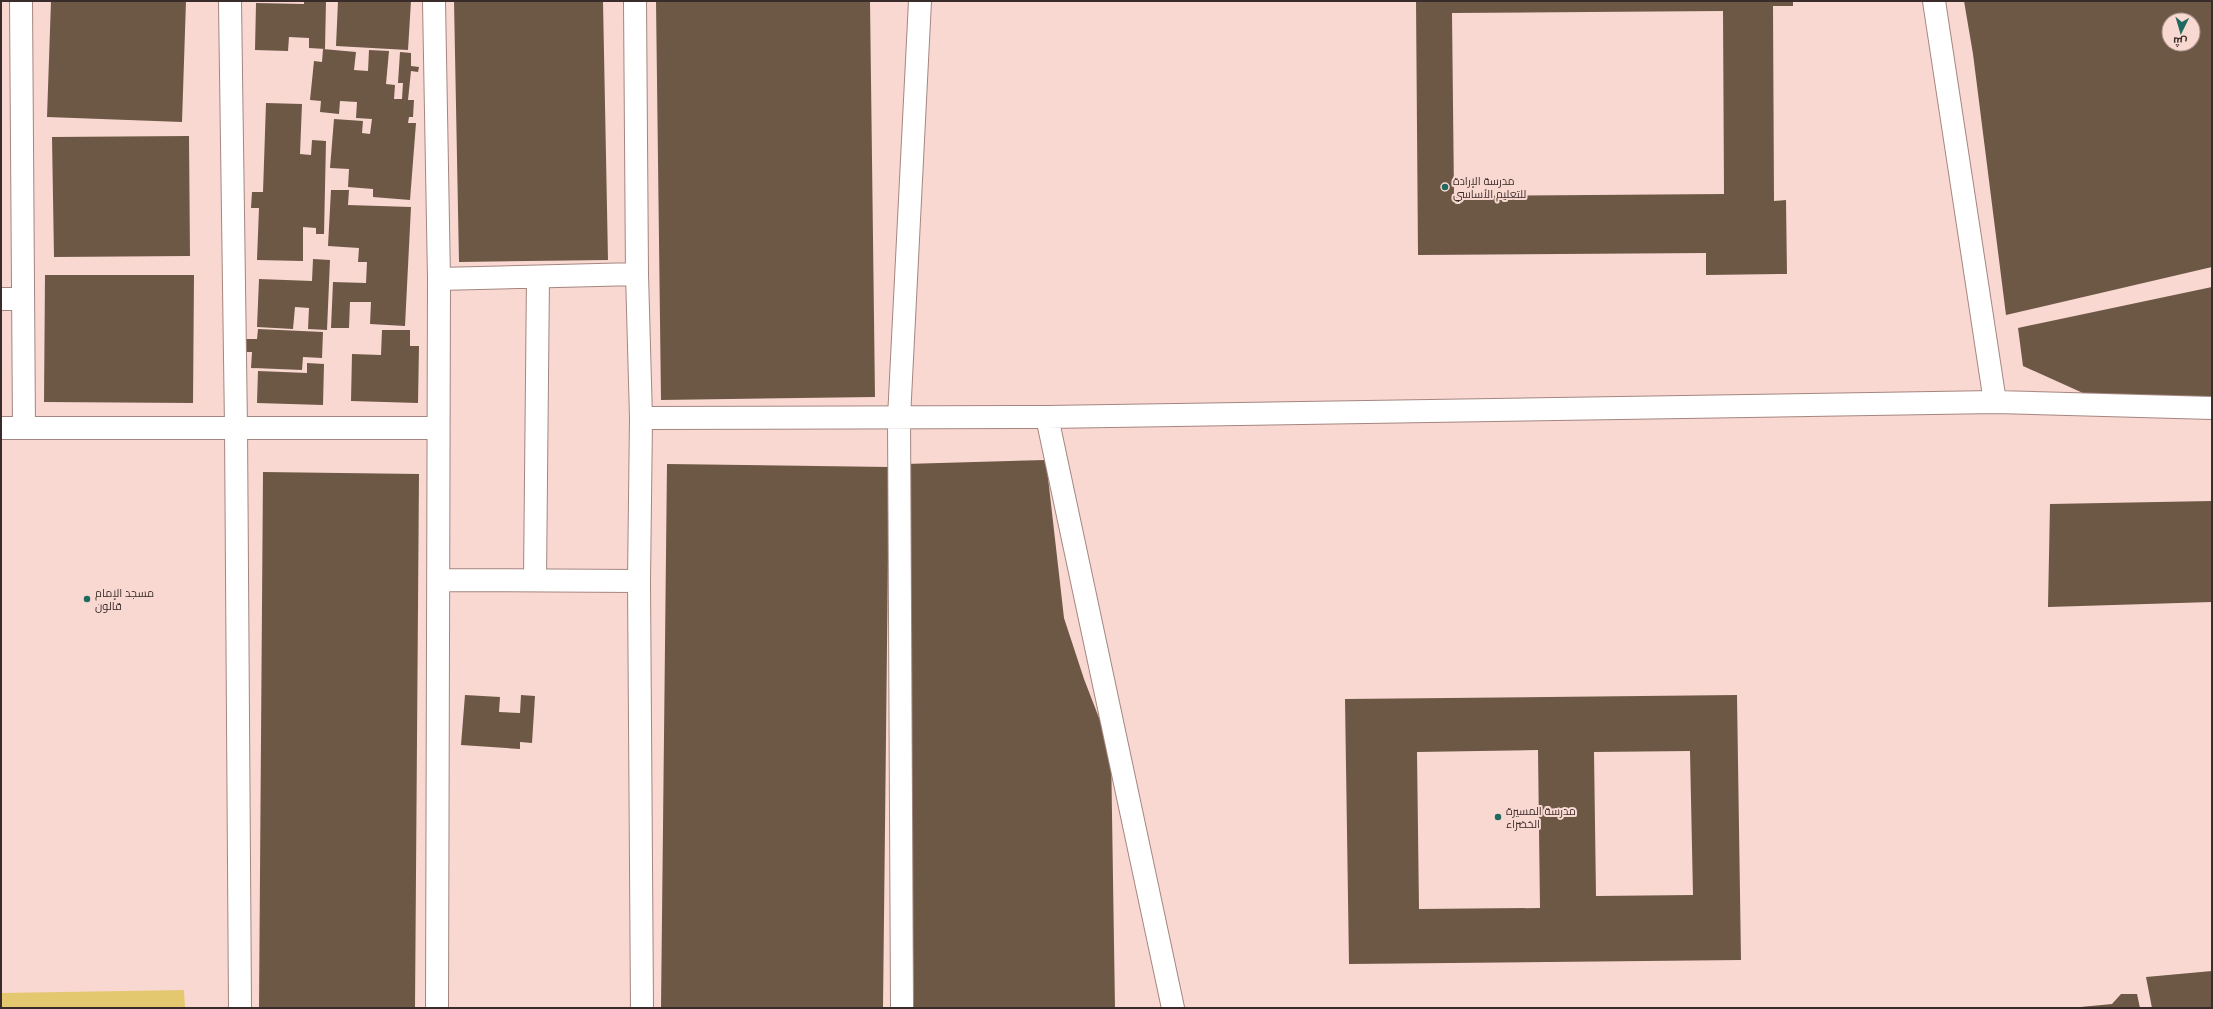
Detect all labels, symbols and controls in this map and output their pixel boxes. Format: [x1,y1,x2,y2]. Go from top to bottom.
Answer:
north arrow [2161,12,2201,52]
text: ش [2173,34,2188,49]
place label: مدرسة الإرادة للتعليم الأساسي [1453,175,1526,202]
marker: مدرسة الإرادة للتعليم الأساسي [1440,182,1450,192]
place label: مسجد الإمام قالون [95,587,154,613]
marker: مسجد الإمام قالون [82,594,92,604]
place label: مدرسة المسيرة الخضراء [1506,805,1576,831]
marker: مدرسة المسيرة الخضراء [1493,812,1503,822]

